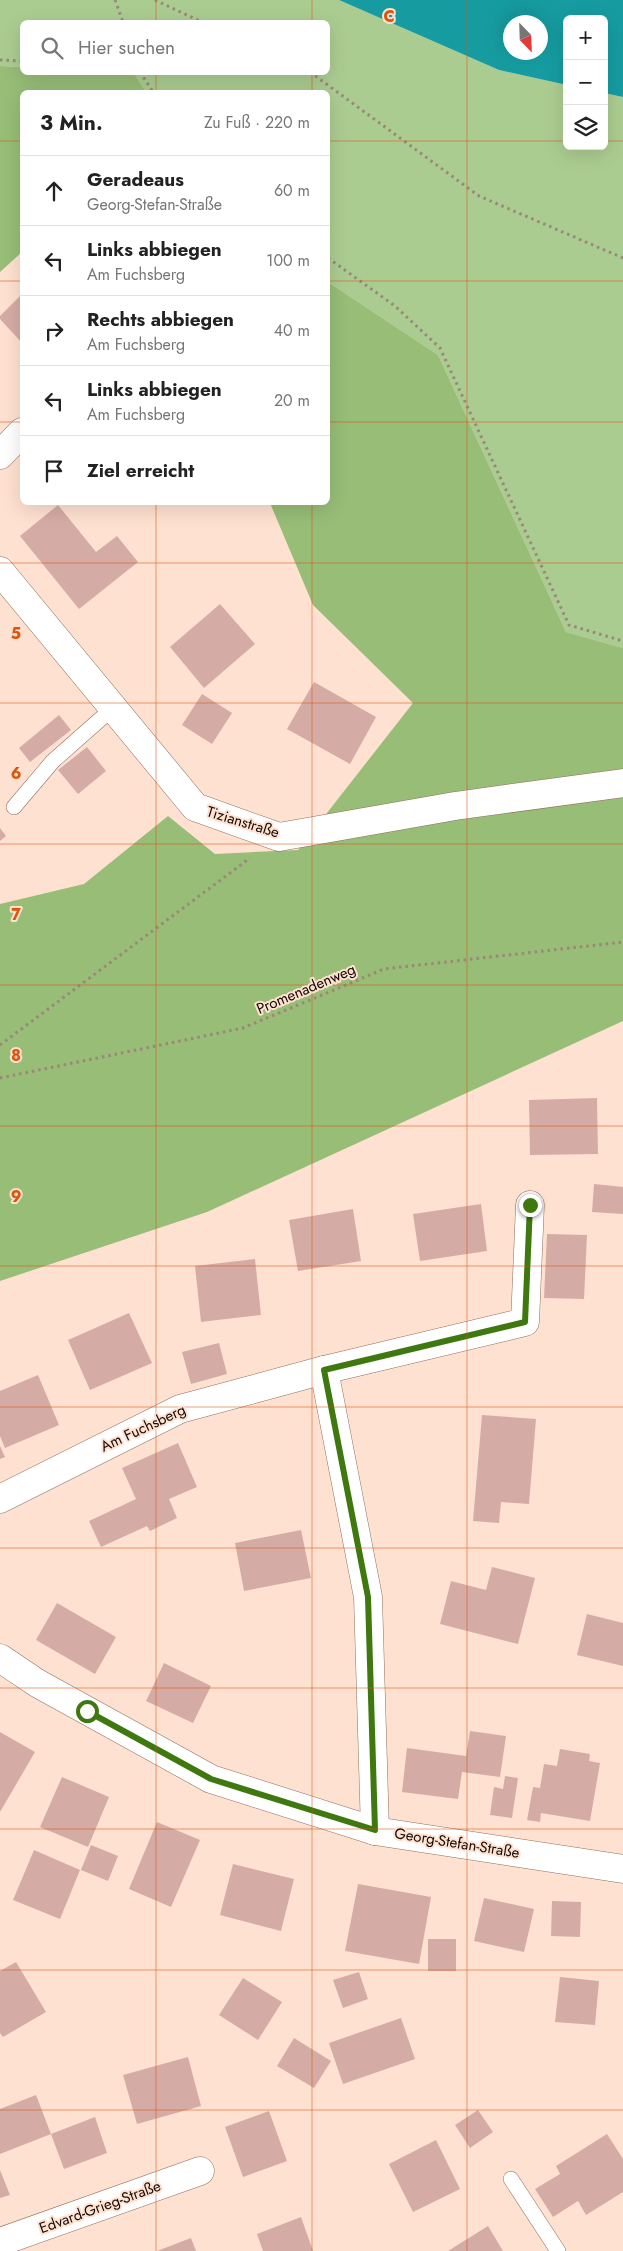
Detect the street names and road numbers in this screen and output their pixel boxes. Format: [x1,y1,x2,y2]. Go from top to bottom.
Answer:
street label: Tizianstraße [204,801,282,844]
street label: Promenadenweg [253,958,359,1020]
street label: Am Fuchsberg [97,1399,189,1457]
street label: Georg-Stefan-Straße [393,1822,522,1864]
street label: Edvard-Grieg-Straße [36,2175,164,2239]

